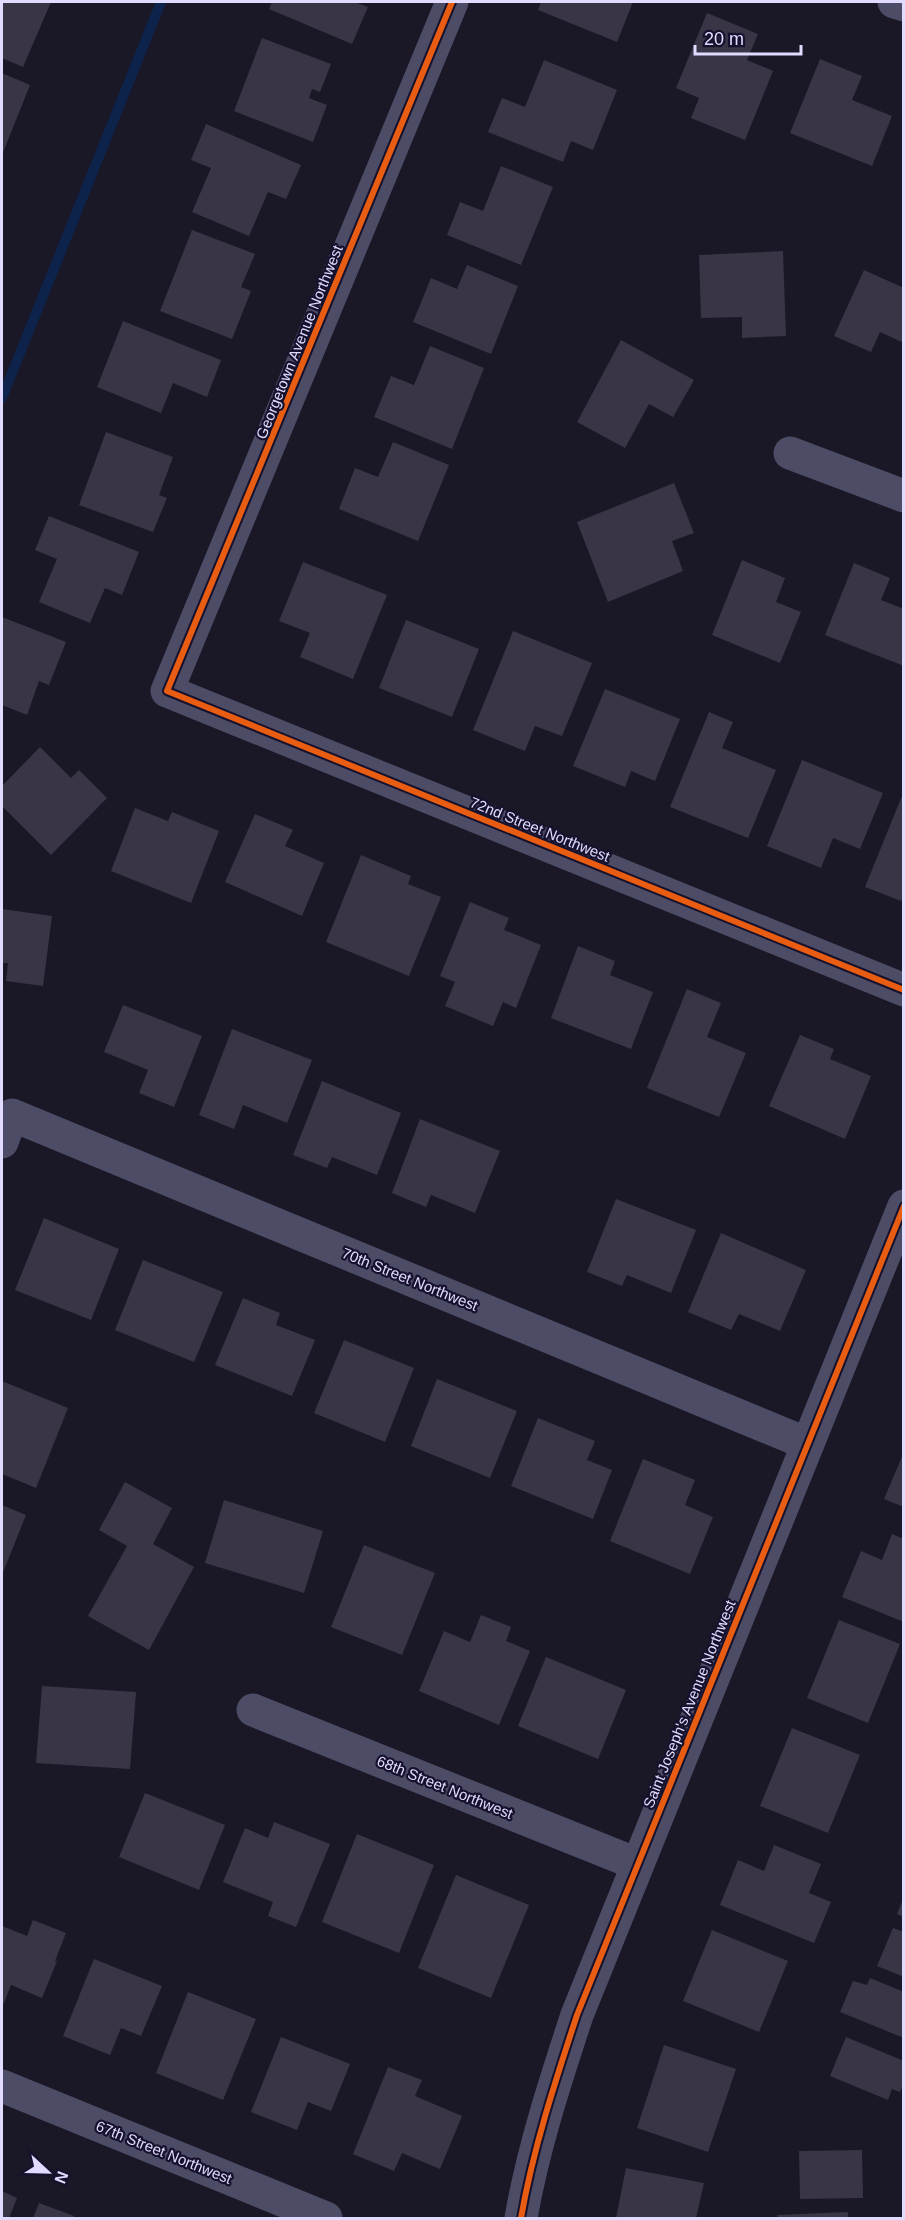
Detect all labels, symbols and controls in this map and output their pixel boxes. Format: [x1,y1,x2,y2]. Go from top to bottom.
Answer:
scale bar [695,18,802,56]
text: 20 m [704,29,744,49]
street label: Georgetown Avenue Northwest [252,242,346,441]
street label: 72nd Street Northwest [468,793,613,865]
street label: 70th Street Northwest [340,1244,481,1314]
street label: Saint Joseph's Avenue Northwest [639,1597,739,1810]
street label: 68th Street Northwest [375,1752,516,1822]
street label: 67th Street Northwest [94,2117,235,2187]
north arrow [18,2142,78,2202]
text: N [51,2169,71,2186]

